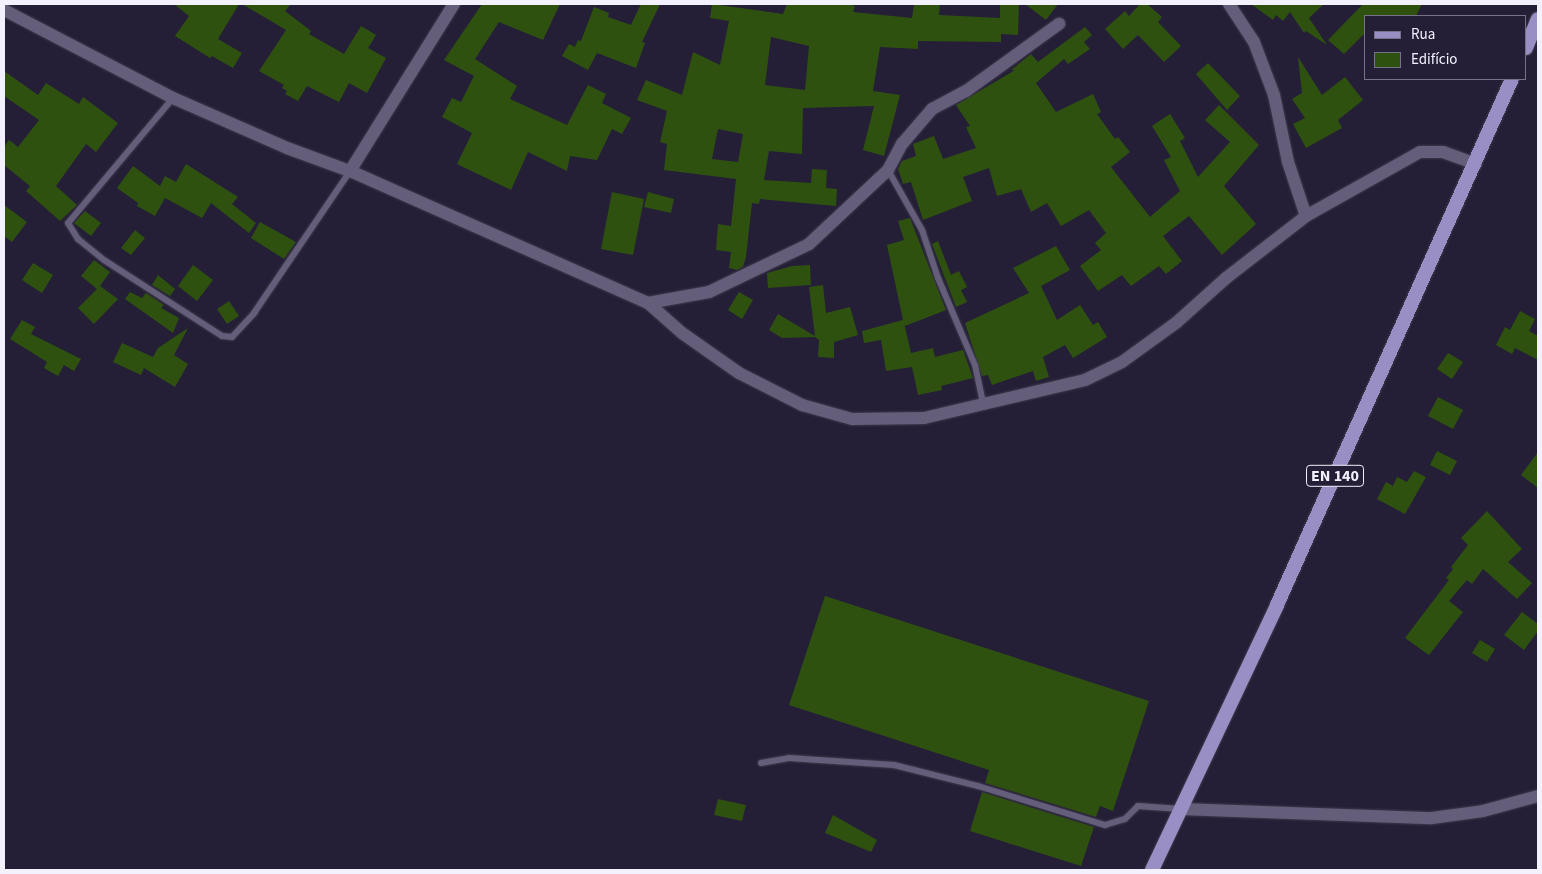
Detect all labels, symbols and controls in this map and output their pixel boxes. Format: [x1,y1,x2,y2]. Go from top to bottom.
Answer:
legend [1364,15,1527,80]
text: Rua [1411,24,1435,45]
text: Edifício [1411,49,1458,70]
road number: EN 140 [1305,462,1365,490]

